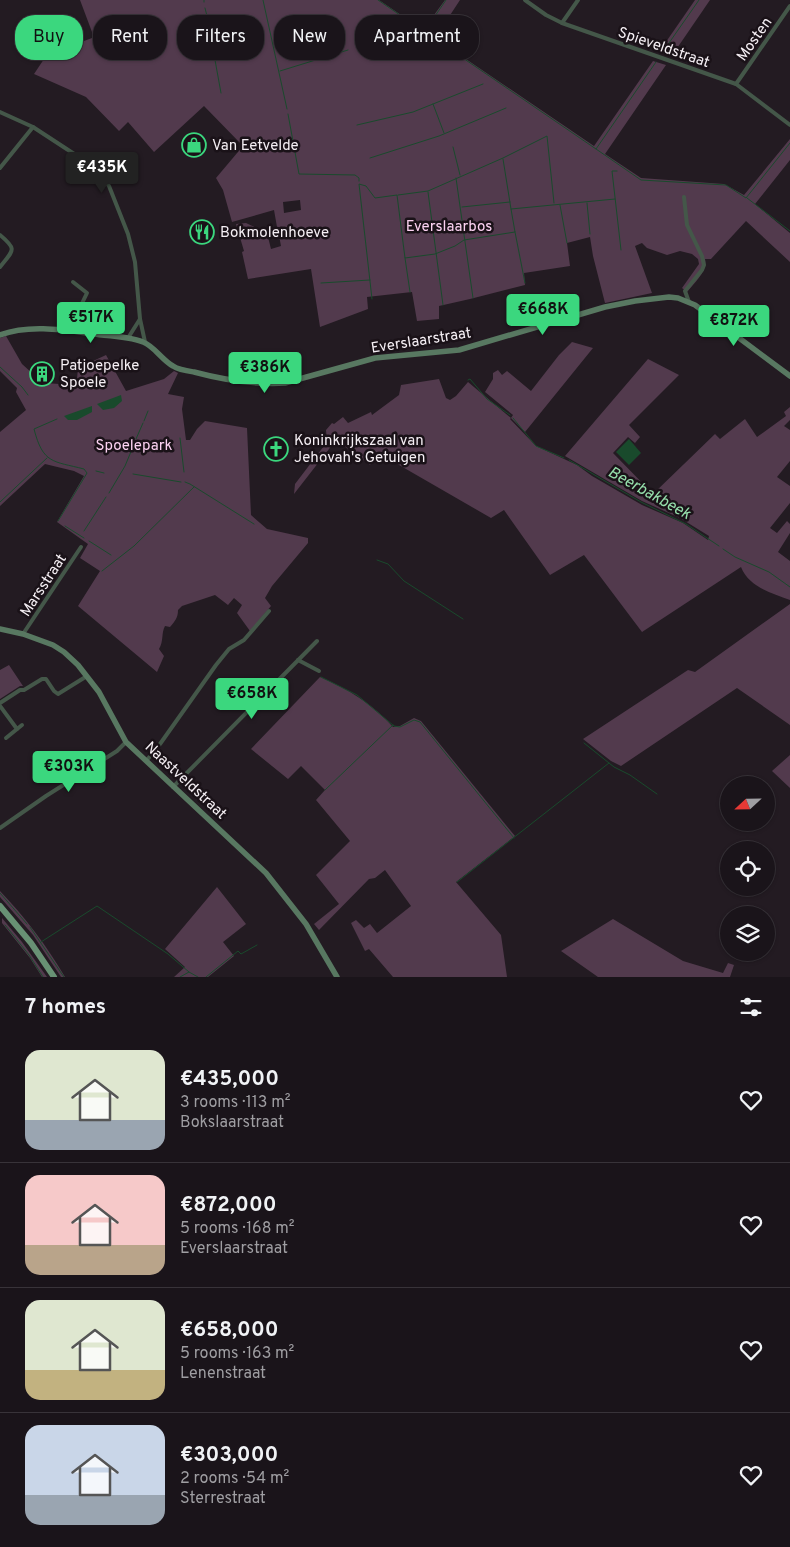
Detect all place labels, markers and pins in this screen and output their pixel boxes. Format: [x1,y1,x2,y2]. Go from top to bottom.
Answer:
shop icon: Van Eetvelde [181,132,207,158]
place label: Van Eetvelde [212,137,299,156]
pin: €435K [67,152,137,194]
restaurant icon: Bokmolenhoeve [189,219,215,245]
place label: Bokmolenhoeve [220,224,329,243]
pin: €668K [508,294,578,336]
pin: €517K [56,302,126,344]
pin: €872K [699,304,769,347]
pin: €386K [230,352,300,394]
place label: Patjoepelke Spoele [60,357,139,393]
building icon: Patjoepelke Spoele [29,361,55,387]
place label: Koninkrijkszaal van Jehovah's Getuigen [294,432,426,468]
church icon: Koninkrijkszaal van Jehovah's Getuigen [263,436,289,462]
pin: €658K [217,678,287,720]
pin: €303K [34,750,104,793]

